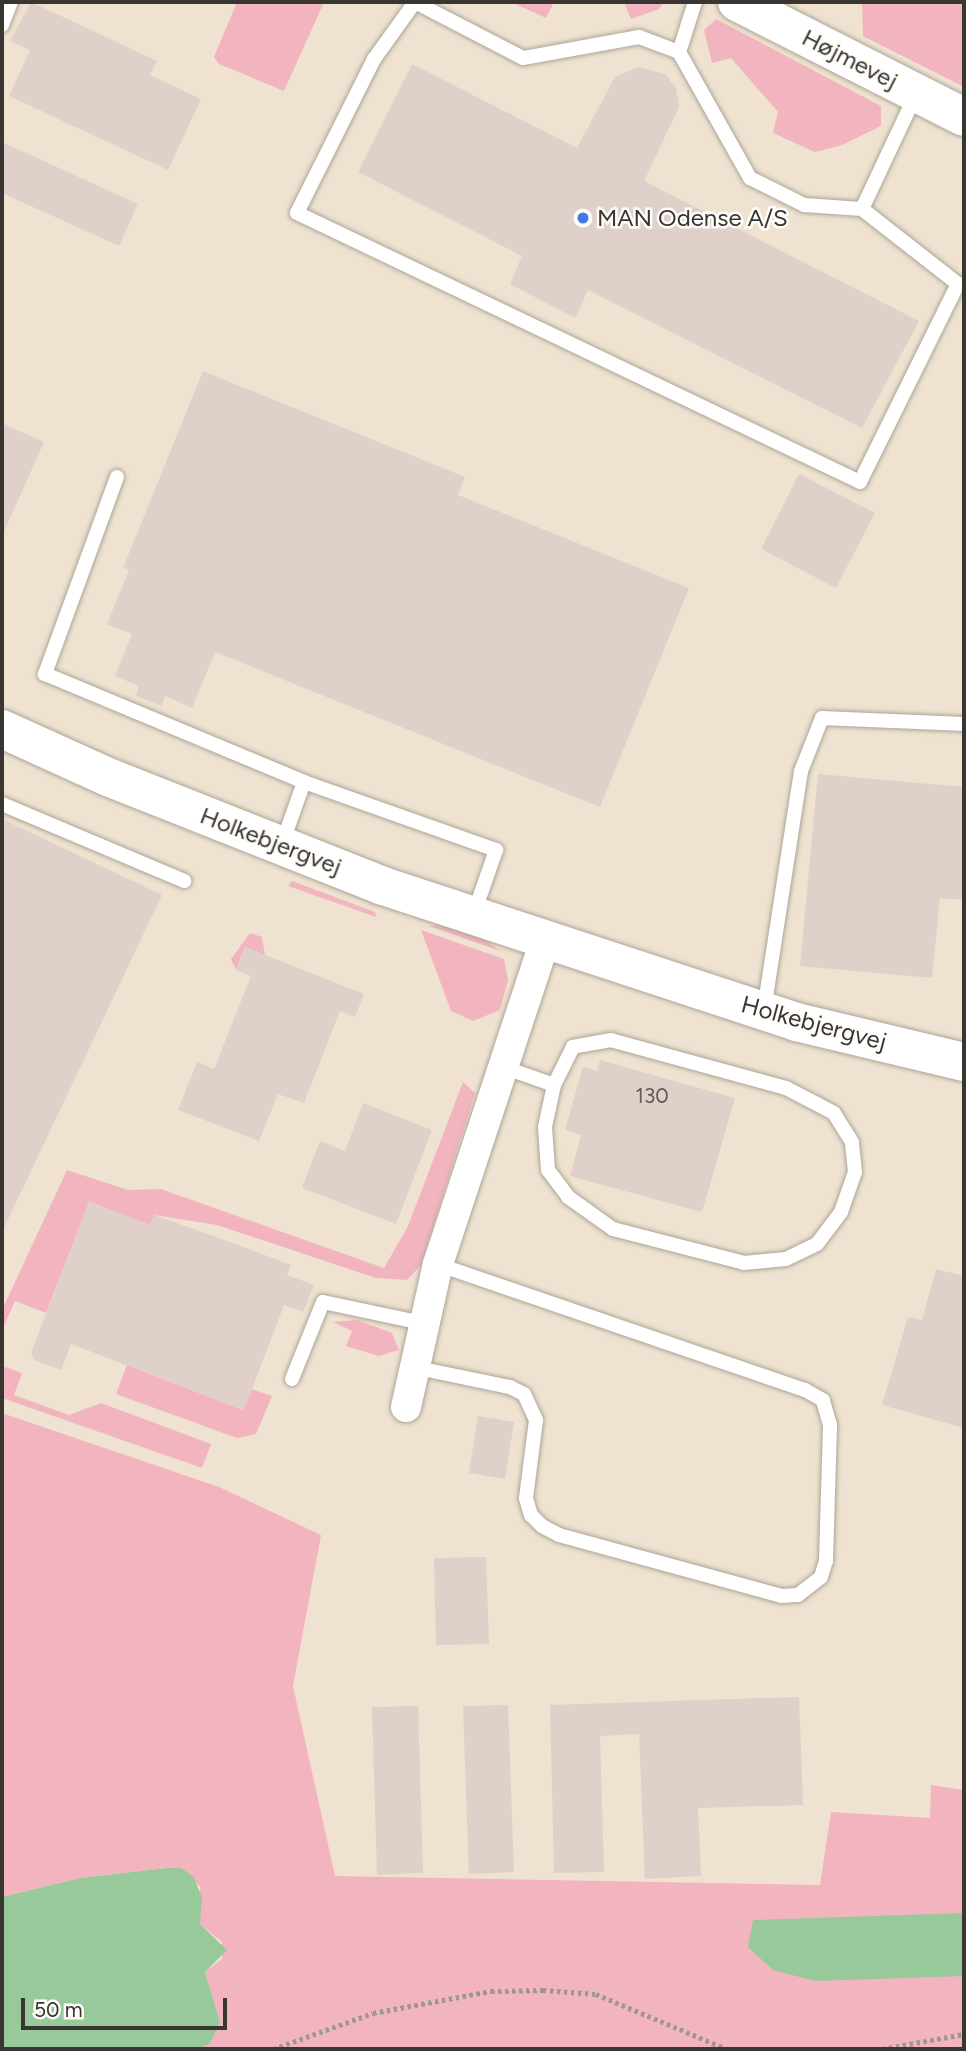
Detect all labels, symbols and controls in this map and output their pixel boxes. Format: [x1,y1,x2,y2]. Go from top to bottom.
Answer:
street label: Højmevej [797,23,903,95]
place label: MAN Odense A/S [597,204,788,232]
marker: MAN Odense A/S [575,210,591,226]
street label: Holkebjergvej [196,801,346,881]
street label: Holkebjergvej [738,990,890,1056]
house number: 130 [635,1083,669,1109]
scale bar [24,1984,231,2028]
text: 50 m [34,1997,83,2022]

